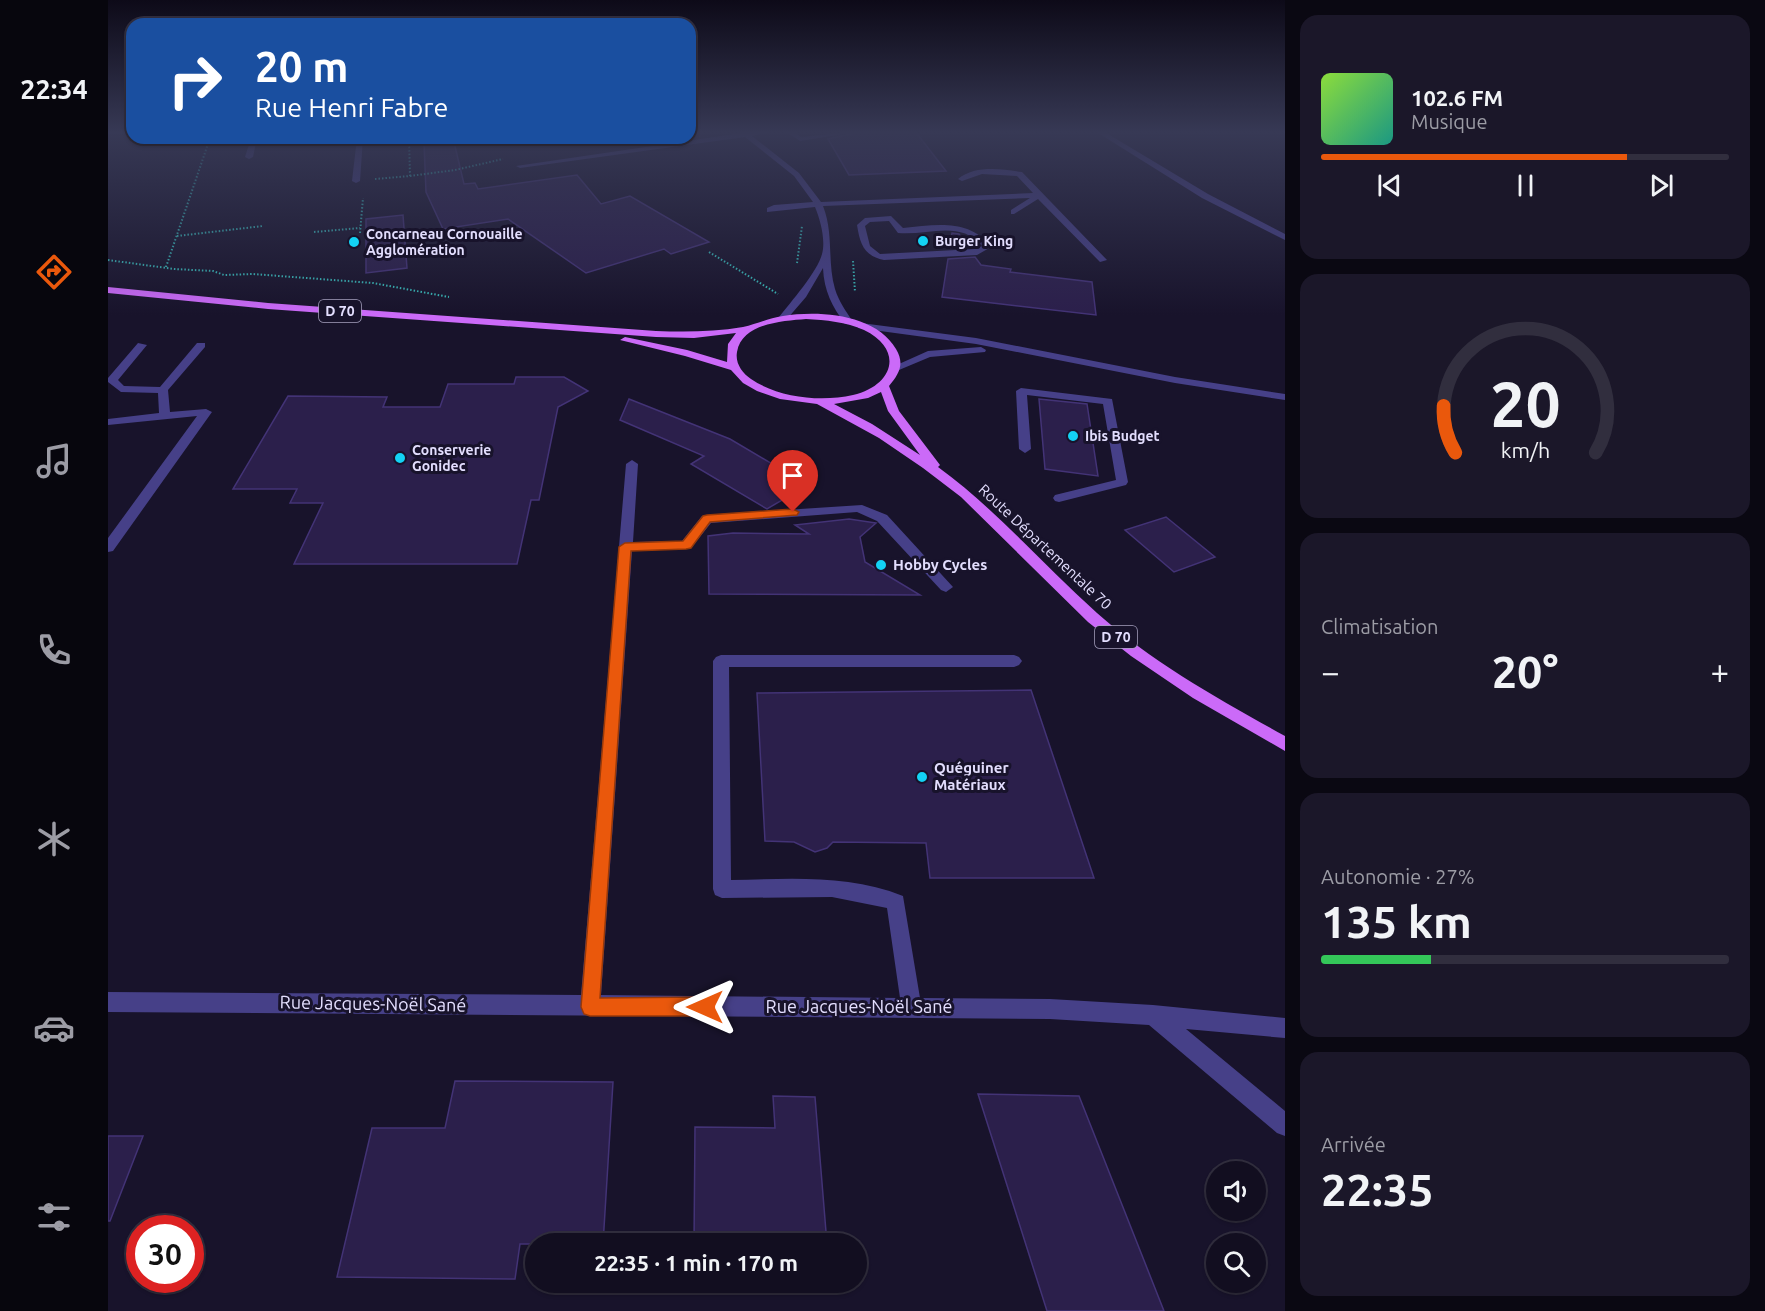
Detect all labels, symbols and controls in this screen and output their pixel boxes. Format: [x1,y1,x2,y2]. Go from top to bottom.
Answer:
icon: right [156,42,234,120]
text: 20 m [255,43,349,90]
text: 22:34 [20,74,88,104]
text: 102.6 FM [1411,85,1503,110]
text: Rue Henri Fabre [255,92,448,122]
text: Musique [1411,110,1488,133]
icon: previous [1373,169,1406,202]
icon: pause [1509,169,1542,202]
icon: next [1645,169,1678,202]
place label: Concarneau Cornouaille Agglomération [366,226,523,258]
place label: Burger King [935,233,1013,249]
marker: Burger King [916,234,930,248]
marker: Concarneau Cornouaille Agglomération [347,235,361,249]
icon: directions [33,251,75,293]
road number: D 70 [319,300,361,322]
text: 20 [1490,369,1560,439]
place label: Ibis Budget [1085,428,1160,444]
marker: Ibis Budget [1066,429,1080,443]
text: km/h [1500,439,1550,463]
icon: music [33,440,75,482]
place label: Conserverie Gonidec [412,442,491,474]
pin [767,450,818,512]
marker: Conserverie Gonidec [393,451,407,465]
icon: arrive [776,459,809,492]
street label: Route Départementale 70 [975,481,1115,613]
place label: Hobby Cycles [893,556,987,573]
marker: Hobby Cycles [874,558,888,572]
text: Climatisation [1321,615,1438,638]
road number: D 70 [1095,626,1137,648]
icon: phone [33,629,75,671]
text: 20° [1492,646,1558,697]
text: − [1321,653,1340,690]
text: + [1710,653,1729,690]
place label: Quéguiner Matériaux [934,759,1009,793]
marker: Quéguiner Matériaux [915,770,929,784]
icon: climate [33,818,75,860]
text: Autonomie · 27% [1321,865,1475,888]
text: 135 km [1321,896,1472,947]
position arrow [673,975,737,1039]
street label: Rue Jacques-Noël Sané [279,991,467,1015]
street label: Rue Jacques-Noël Sané [766,996,952,1016]
icon: car [33,1007,75,1049]
text: Arrivée [1321,1133,1386,1156]
map controls [1206,1161,1266,1293]
button: sound [1206,1161,1266,1221]
text: 22:35 [1321,1164,1434,1215]
icon: filters [33,1196,75,1238]
speed limit sign: 30 [126,1215,204,1293]
button: search [1206,1233,1266,1293]
text: 22:35 · 1 min · 170 m [594,1250,798,1275]

